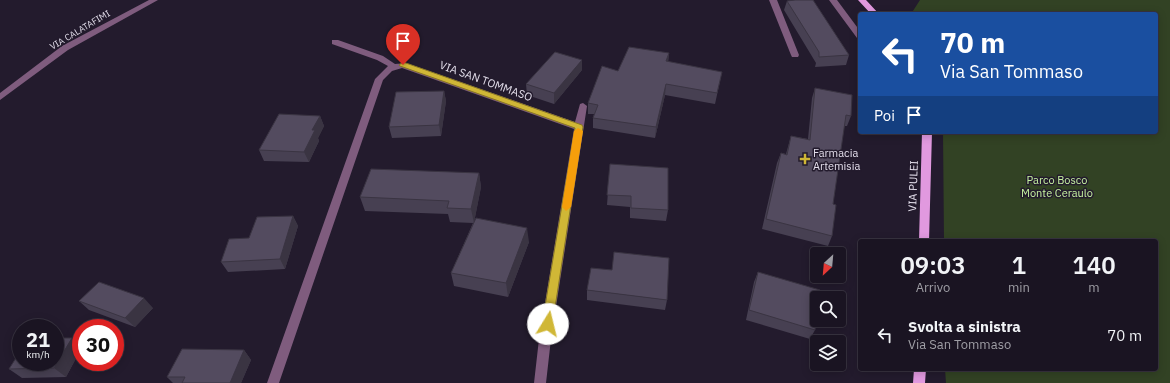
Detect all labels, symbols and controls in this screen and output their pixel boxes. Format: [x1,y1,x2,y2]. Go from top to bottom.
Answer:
street label: VIA CALATAFIMI [48,7,112,52]
pin [386,24,420,65]
text: 70 m [940,24,1005,61]
icon: left [874,28,926,80]
icon: arrive [392,30,414,52]
street label: VIA SAN TOMMASO [438,58,534,104]
text: Via San Tommaso [940,60,1083,83]
icon: arrive [903,104,925,126]
text: Poi [874,106,895,125]
place label: Farmacia Artemisia [813,146,860,173]
marker: Farmacia Artemisia [800,154,810,164]
street label: VIA PULEI [905,160,921,212]
park label: Parco Bosco Monte Ceraulo [1021,173,1093,200]
north arrow [810,247,846,283]
map controls [810,247,846,371]
text: 09:03 [900,249,966,281]
text: 1 [1012,249,1026,281]
text: 140 [1072,249,1116,281]
text: Arrivo [916,279,950,296]
text: min [1008,279,1030,296]
text: m [1088,279,1100,296]
button: search [810,291,846,327]
position arrow [527,303,569,345]
text: Svolta a sinistra [908,317,1021,336]
speed limit sign: 30 [72,319,124,371]
icon: left [874,324,896,346]
text: 21 [26,326,50,353]
text: 70 m [1107,326,1142,345]
button: layers [810,335,846,371]
text: Via San Tommaso [908,336,1011,353]
text: km/h [26,348,50,361]

